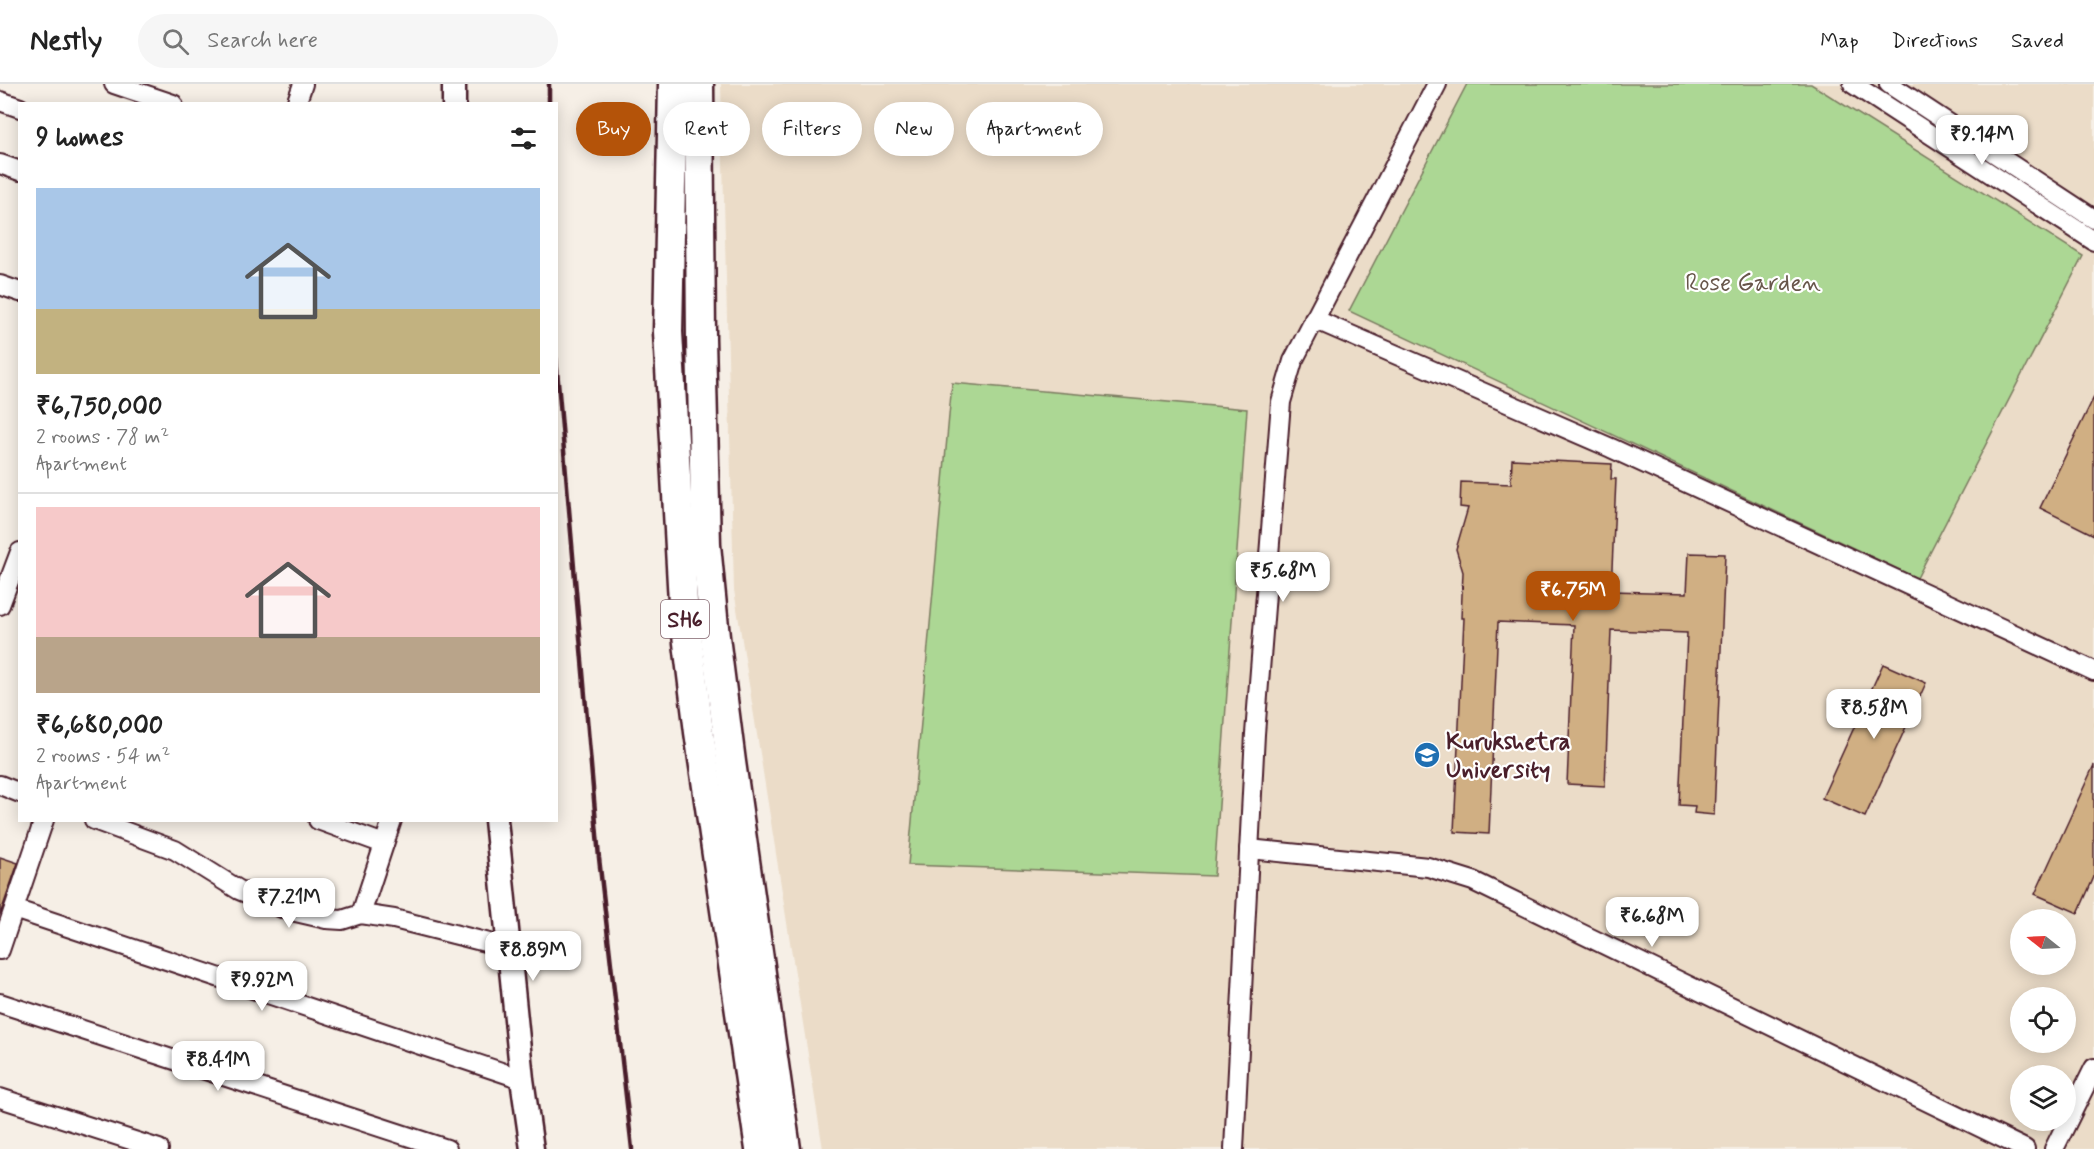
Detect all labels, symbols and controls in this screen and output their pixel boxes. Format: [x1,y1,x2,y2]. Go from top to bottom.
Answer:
search box [138,14,558,68]
text: Nestly [30,23,102,60]
icon: search [159,25,192,58]
text: Search here [207,27,318,55]
text: Map [1820,27,1859,55]
text: Directions [1892,27,1978,55]
text: Saved [2011,27,2064,55]
chip: Buy [576,102,651,156]
chip: Rent [663,102,750,156]
chip: Filters [762,102,862,156]
chip: New [874,102,954,156]
chip: Apartment [966,102,1103,156]
pin: ₹9.14M [1933,115,2031,166]
text: 9 homes [36,121,124,155]
text: ₹9.14M [1950,121,2014,148]
icon: filters [507,122,540,155]
icon: home [234,227,342,335]
park label: Rose Garden [1685,268,1821,299]
text: ₹6,750,000 [36,390,163,424]
text: 2 rooms · 78 m² [36,424,169,451]
text: Apartment [36,451,127,478]
icon: home [234,546,342,654]
pin: ₹5.68M [1234,552,1332,603]
text: ₹5.68M [1250,558,1316,585]
pin: ₹6.75M [1524,571,1622,622]
text: ₹6.75M [1540,577,1606,604]
road number: SH6 [661,600,709,638]
pin: ₹8.58M [1825,689,1923,740]
text: ₹8.58M [1840,695,1908,722]
text: ₹6,680,000 [36,709,163,743]
place label: Kurukshetra University [1446,727,1570,786]
school or university icon: Kurukshetra University [1412,740,1442,770]
text: 2 rooms · 54 m² [36,743,170,770]
text: Apartment [36,770,127,797]
pin: ₹7.21M [240,878,338,929]
text: ₹7.21M [257,884,321,911]
pin: ₹6.68M [1603,897,1701,948]
text: ₹6.68M [1620,903,1684,930]
north arrow [2010,909,2076,975]
map controls [2010,909,2076,1131]
pin: ₹8.89M [484,931,582,982]
text: ₹8.89M [499,937,567,964]
pin: ₹9.92M [213,961,311,1012]
text: ₹9.92M [230,967,294,994]
button: locate [2010,987,2076,1053]
pin: ₹8.41M [169,1041,267,1092]
text: ₹8.41M [186,1047,250,1074]
button: layers [2010,1065,2076,1131]

